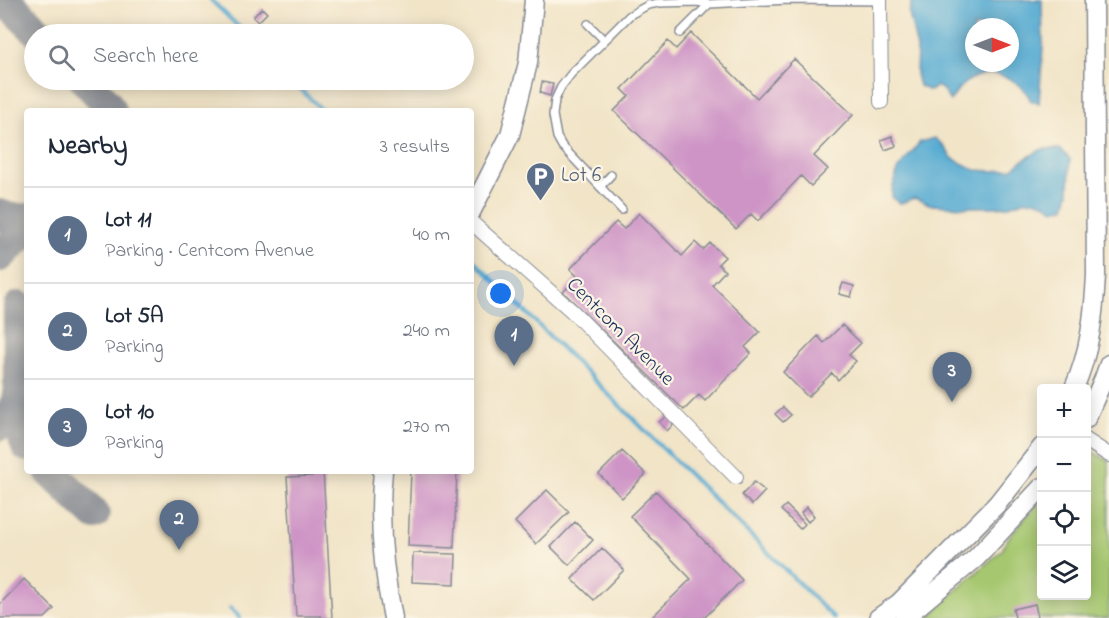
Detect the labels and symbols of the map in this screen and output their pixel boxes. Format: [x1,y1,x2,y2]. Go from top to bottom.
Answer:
north arrow [965,18,1019,72]
parking icon: Lot 6 [524,160,556,202]
place label: Lot 6 [561,161,601,191]
street label: Centcom Avenue [559,271,682,394]
your location [486,279,515,308]
pin: 1 [494,316,534,366]
pin: 3 [932,352,972,402]
pin: 2 [160,500,198,550]

